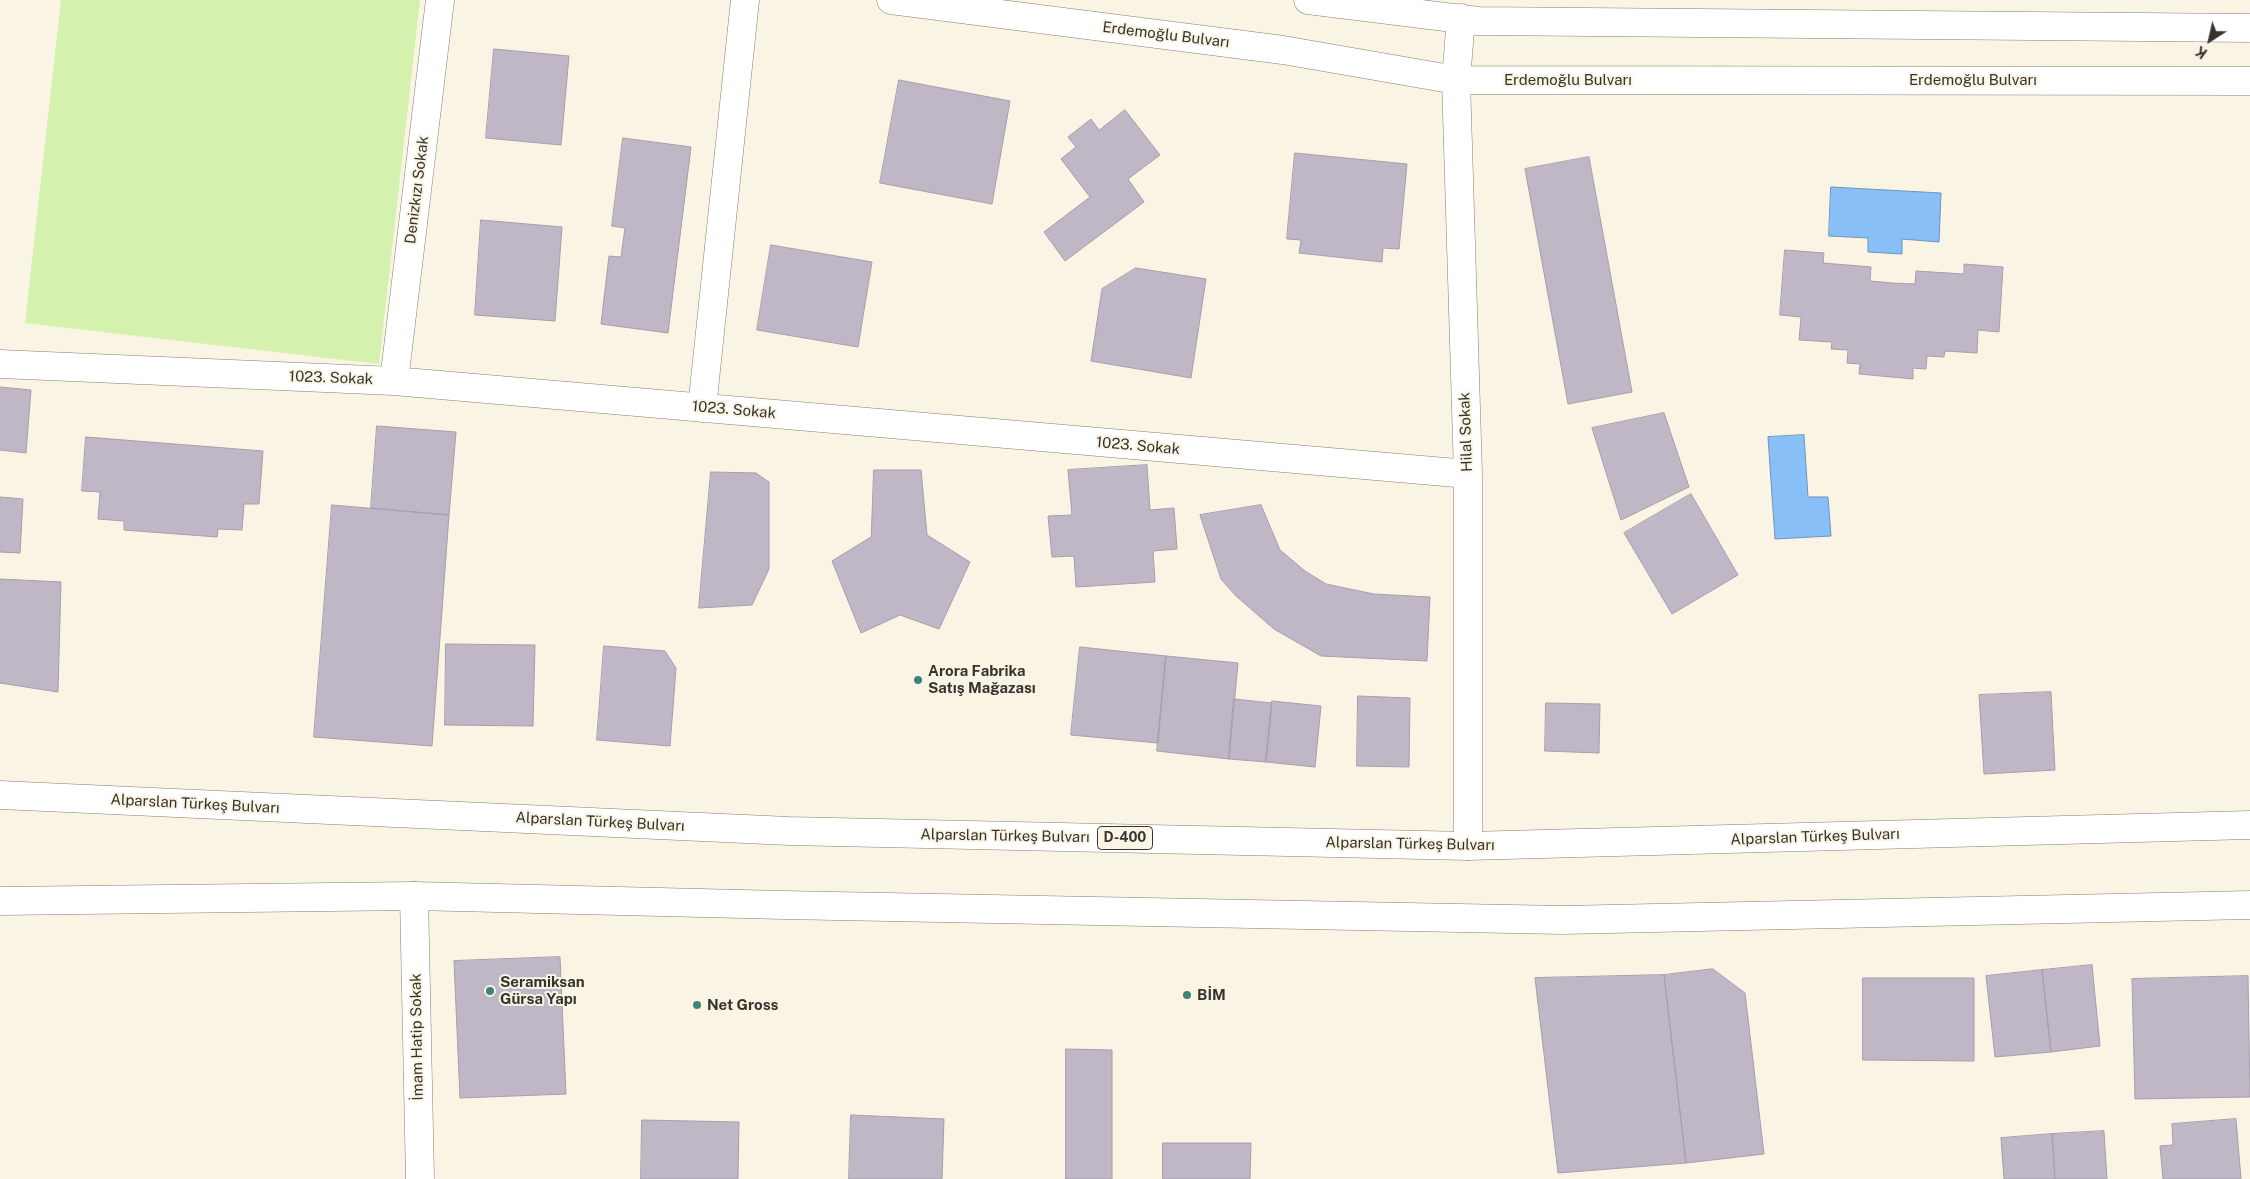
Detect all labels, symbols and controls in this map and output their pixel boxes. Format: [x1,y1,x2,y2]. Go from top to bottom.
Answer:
north arrow [2185,15,2235,65]
street label: Erdemoğlu Bulvarı [1101,18,1231,52]
text: K [2193,43,2210,62]
street label: Erdemoğlu Bulvarı [1504,71,1632,89]
street label: Erdemoğlu Bulvarı [1909,71,2037,89]
street label: Denizkızı Sokak [401,135,433,245]
street label: 1023. Sokak [289,368,373,388]
street label: Hilal Sokak [1456,392,1476,472]
street label: 1023. Sokak [691,397,777,423]
street label: 1023. Sokak [1095,433,1181,459]
place label: Arora Fabrika Satış Mağazası [928,662,1036,697]
marker: Arora Fabrika Satış Mağazası [912,674,924,686]
street label: Alparslan Türkeş Bulvarı [110,791,280,817]
street label: Alparslan Türkeş Bulvarı [515,809,685,835]
street label: Alparslan Türkeş Bulvarı [1730,825,1900,849]
street label: Alparslan Türkeş Bulvarı [920,826,1090,846]
road number: D-400 [1098,826,1152,850]
street label: Alparslan Türkeş Bulvarı [1325,834,1495,854]
street label: İmam Hatip Sokak [407,973,427,1101]
place label: Seramiksan Gürsa Yapı [500,973,585,1008]
marker: Seramiksan Gürsa Yapı [484,985,496,997]
place label: BİM [1197,986,1226,1004]
marker: BİM [1181,989,1193,1001]
place label: Net Gross [707,996,778,1014]
marker: Net Gross [691,999,703,1011]

